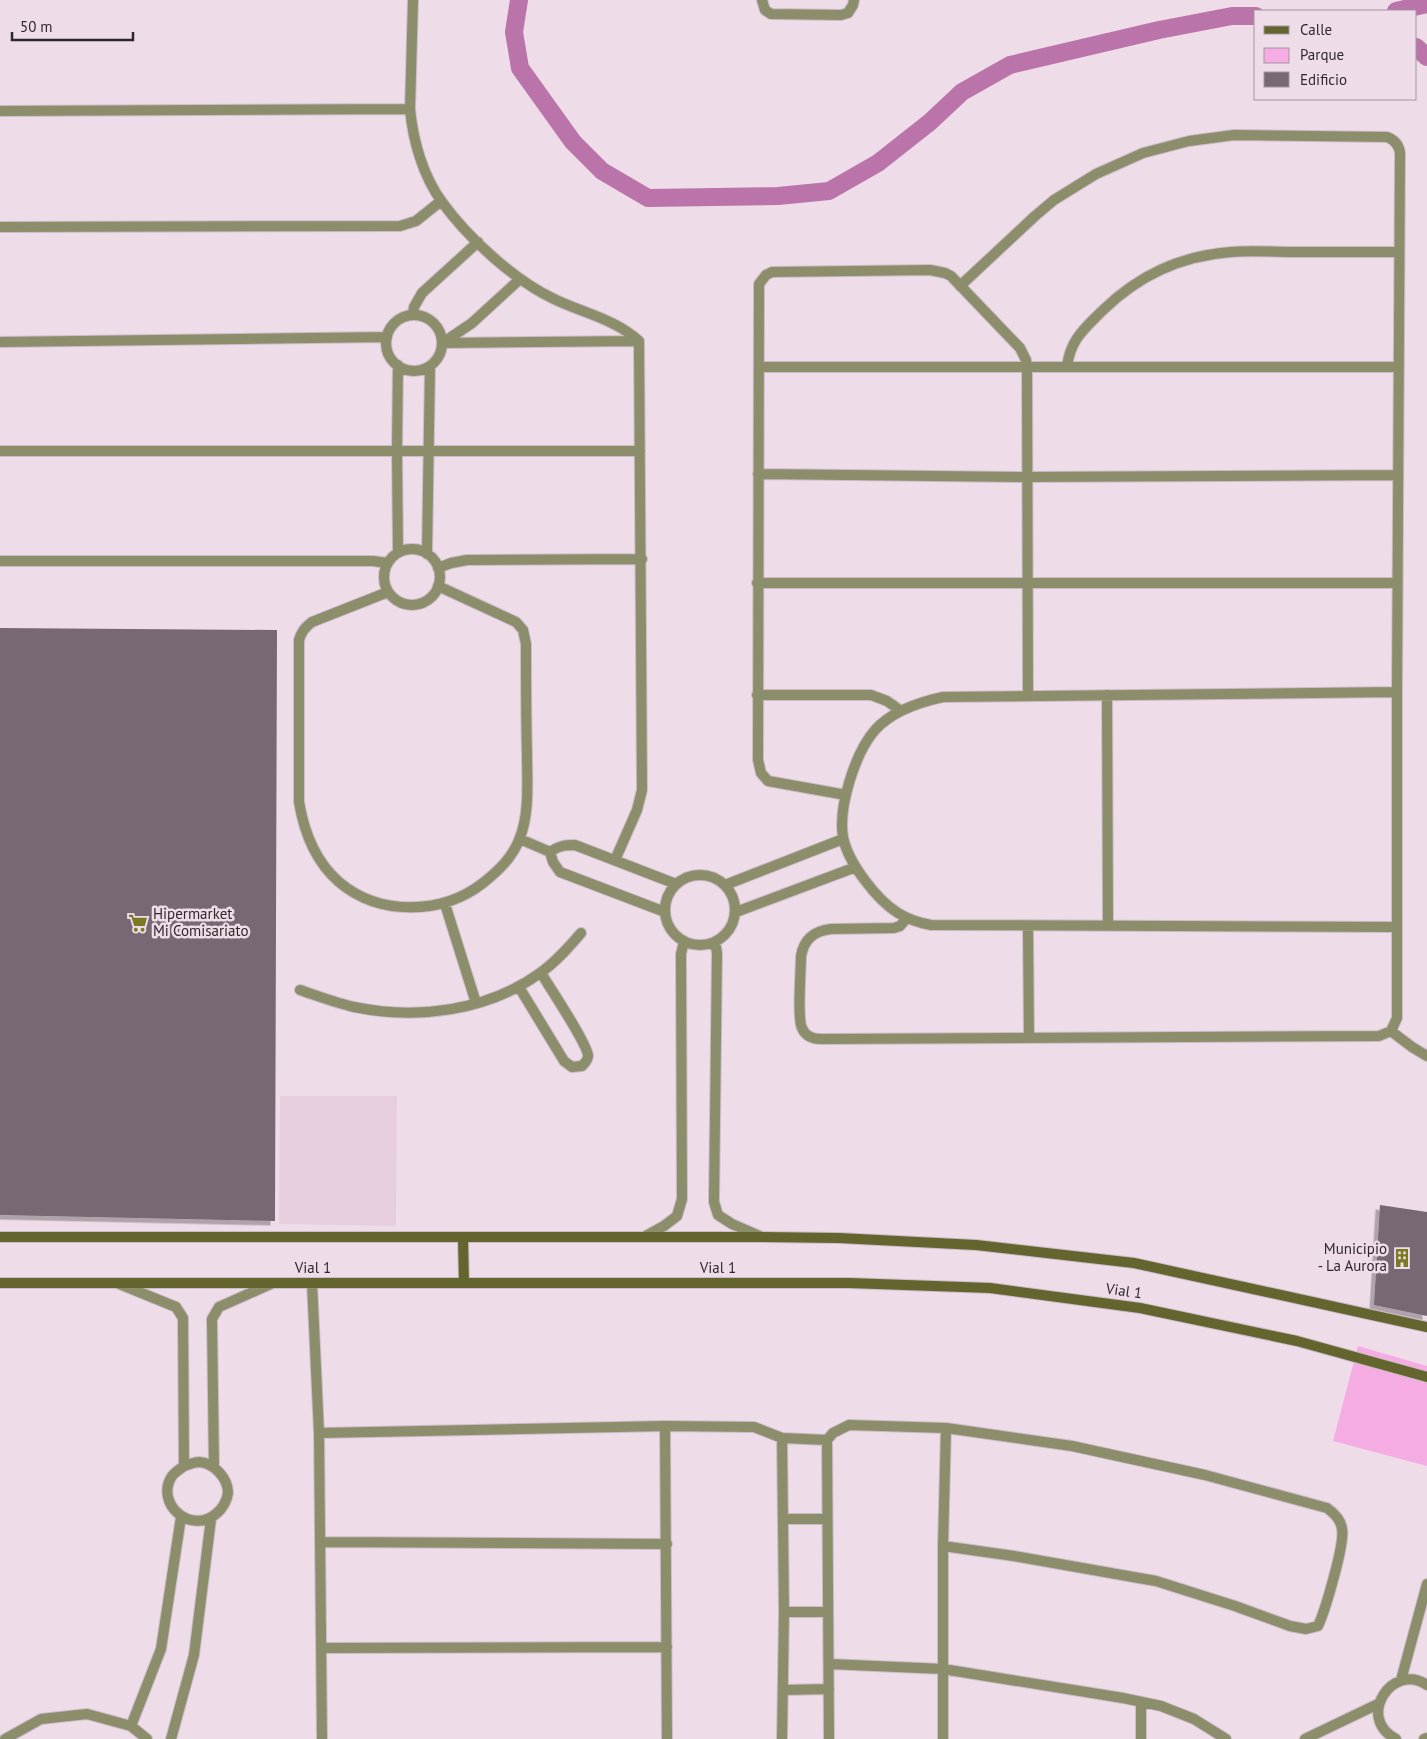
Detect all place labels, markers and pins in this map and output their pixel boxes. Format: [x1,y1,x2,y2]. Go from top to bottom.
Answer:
place label: Hipermarket Mi Comisariato [153,904,248,940]
supermarket icon: Hipermarket Mi Comisariato [127,912,149,934]
place label: Municipio - La Aurora [1318,1239,1387,1275]
building icon: Municipio - La Aurora [1391,1247,1413,1269]

